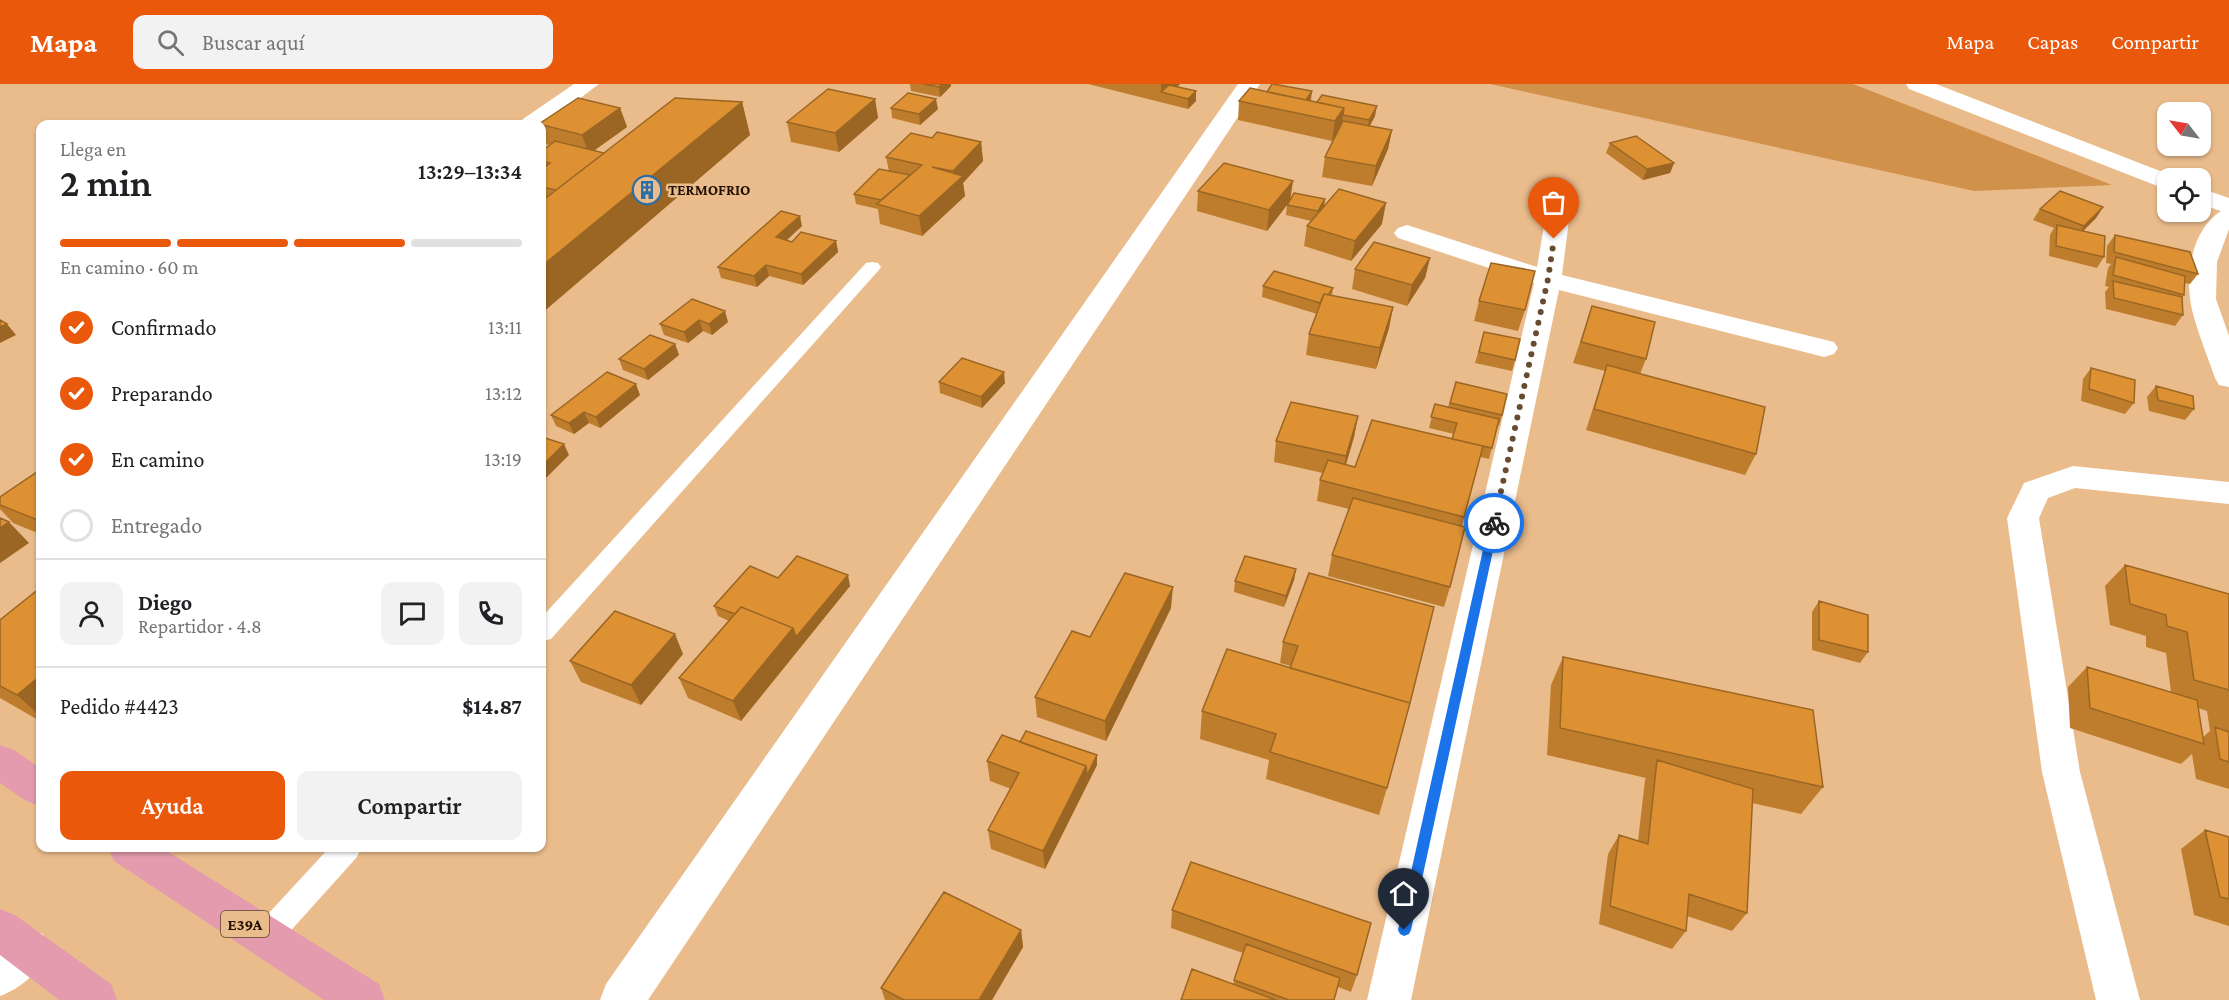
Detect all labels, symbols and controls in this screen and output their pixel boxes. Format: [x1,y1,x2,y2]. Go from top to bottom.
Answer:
search box [133,15,553,69]
icon: search [154,26,187,59]
text: Mapa [30,27,97,58]
text: Buscar aquí [202,30,305,55]
text: Mapa [1946,30,1994,54]
text: Capas [2027,30,2078,54]
text: Compartir [2111,30,2199,54]
north arrow [2157,102,2211,156]
map controls [2157,102,2211,222]
text: Llega en [60,138,126,160]
text: 13:29–13:34 [418,159,522,184]
text: 2 min [60,161,152,204]
button: locate [2157,168,2211,222]
building icon: TERMOFRIO [631,174,663,206]
pin [1528,177,1579,239]
place label: TERMOFRIO [668,182,750,198]
icon: bag [1537,186,1570,219]
text: En camino · 60 m [60,256,198,278]
icon: check [60,311,93,344]
text: Confirmado [111,315,217,340]
text: 13:11 [488,316,522,338]
icon: check [60,377,93,410]
text: Preparando [111,381,213,406]
text: 13:12 [485,382,522,404]
icon: check [60,443,93,476]
text: En camino [111,447,204,472]
text: 13:19 [485,448,522,470]
courier [1464,493,1524,553]
icon: bike [1478,507,1511,540]
text: Entregado [111,513,202,538]
button: person [60,582,123,645]
button: chat [381,582,444,645]
button: phone [459,582,522,645]
text: Diego [138,590,192,615]
text: Repartidor · 4.8 [138,615,262,637]
text: Pedido #4423 [60,694,179,719]
text: $14.87 [462,694,522,719]
button: Ayuda [60,771,285,840]
button: Compartir [297,771,522,840]
pin [1378,868,1429,930]
icon: home [1387,877,1420,910]
road number: E39A [221,911,269,937]

